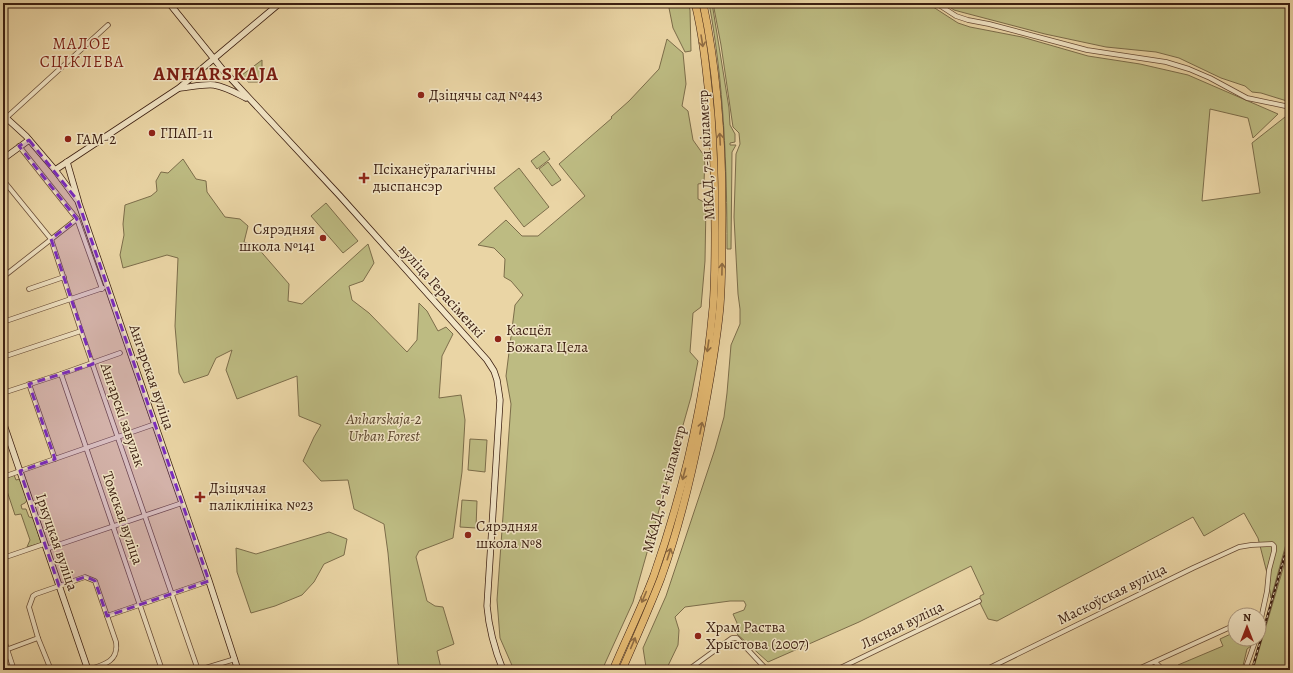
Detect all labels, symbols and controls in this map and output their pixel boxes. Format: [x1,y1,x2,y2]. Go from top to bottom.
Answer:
district label: МАЛОЕ СЦІКЛЕВА [40,33,124,73]
one-way arrow [699,34,707,47]
district label: ANHARSKAJA [152,61,279,87]
place label: Дзіцячы сад №443 [429,85,543,105]
street label: МКАД, 7-ы кіламетр [693,89,719,221]
marker: Дзіцячы сад №443 [416,90,426,100]
place label: ГПАП-11 [160,123,213,143]
marker: ГПАП-11 [147,128,157,138]
place label: ГАМ-2 [76,129,116,149]
one-way arrow [717,133,724,146]
marker: ГАМ-2 [63,134,73,144]
place label: Псіханеўралагічны дыспансэр [372,159,496,196]
marker: Псіханеўралагічны дыспансэр [358,172,370,184]
place label: Сярэдняя школа №141 [239,219,315,256]
marker: Сярэдняя школа №141 [318,233,328,243]
street label: вуліца Герасіменкі [394,240,490,342]
one-way arrow [718,263,725,276]
place label: Касцёл Божага Цела [506,320,588,357]
street label: Ангарская вуліца [124,321,179,432]
marker: Касцёл Божага Цела [493,334,503,344]
one-way arrow [704,339,712,352]
street label: Ангарскі завулак [95,359,150,470]
park label: Anharskaja-2 Urban Forest [345,409,422,446]
one-way arrow [698,422,706,435]
street label: МКАД, 8-ы кіламетр [637,423,691,555]
one-way arrow [680,467,687,480]
street label: Томская вуліца [98,469,148,567]
place label: Дзіцячая паліклініка №23 [209,478,314,515]
street label: Іркуцкая вуліца [31,491,83,593]
marker: Дзіцячая паліклініка №23 [194,491,206,503]
place label: Сярэдняя школа №8 [476,516,542,553]
marker: Сярэдняя школа №8 [463,530,473,540]
one-way arrow [666,547,673,560]
street label: Маскоўская вуліца [1054,559,1170,629]
one-way arrow [640,591,648,603]
street label: Лясная вуліца [857,596,947,654]
north arrow [1227,607,1267,647]
text: N [1243,610,1251,625]
place label: Храм Раства Хрыстова (2007) [706,617,809,654]
marker: Храм Раства Хрыстова (2007) [693,631,703,641]
one-way arrow [630,638,637,650]

